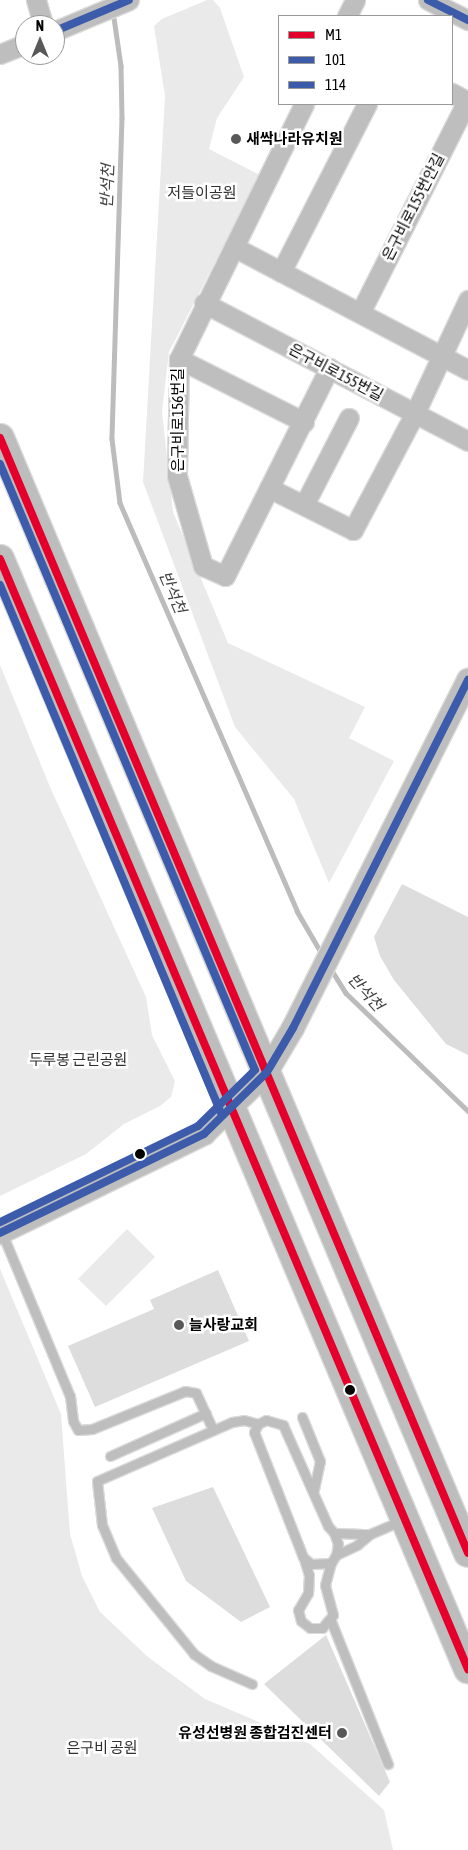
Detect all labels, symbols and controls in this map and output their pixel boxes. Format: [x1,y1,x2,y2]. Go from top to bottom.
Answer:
north arrow [15,15,65,65]
legend [278,15,453,105]
text: N [36,18,44,34]
text: M1 [325,26,342,43]
text: 101 [325,51,346,68]
text: 114 [325,76,346,93]
place label: 새싹나라유치원 [246,130,343,148]
marker: 새싹나라유치원 [230,133,242,145]
street label: 은구비로155번안길 [378,150,448,264]
water label: 반석천 [97,164,117,208]
park label: 저들이공원 [168,184,236,202]
street label: 은구비로155번길 [286,340,386,404]
street label: 은구비로156번길 [169,368,187,472]
water label: 반석천 [156,568,190,616]
water label: 반석천 [344,969,388,1015]
park label: 두루봉 근린공원 [29,1051,127,1069]
unlabelled marker [135,1149,145,1159]
place label: 늘사랑교회 [189,1316,258,1334]
marker: 늘사랑교회 [173,1319,185,1331]
unlabelled marker [345,1385,355,1395]
place label: 유성선병원 종합검진센터 [178,1724,332,1742]
marker: 유성선병원 종합검진센터 [336,1727,348,1739]
park label: 은구비 공원 [66,1739,138,1757]

